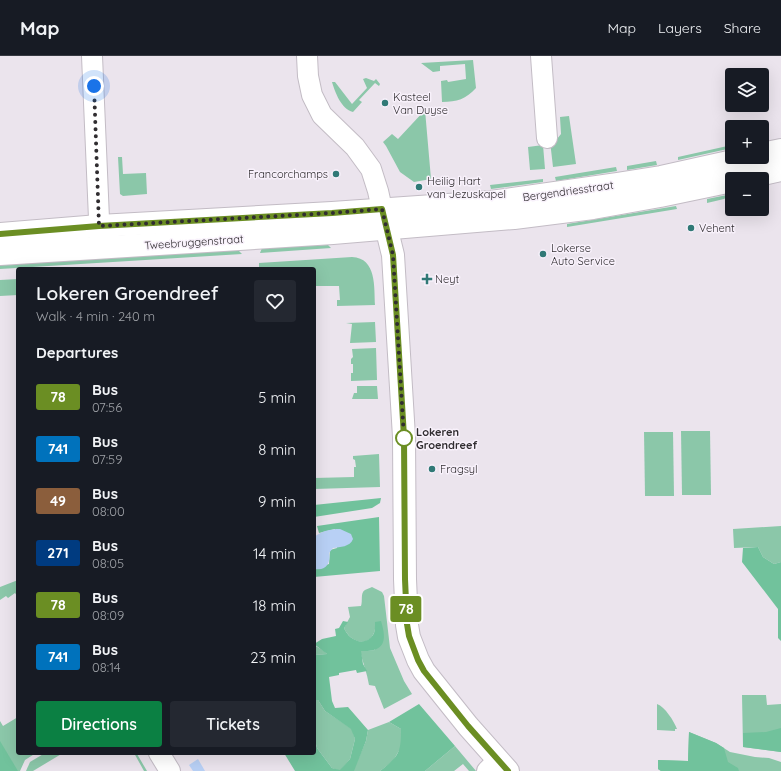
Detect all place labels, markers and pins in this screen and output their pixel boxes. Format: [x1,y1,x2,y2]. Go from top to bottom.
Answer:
place label: Kasteel Van Duyse [393,90,448,117]
marker: Kasteel Van Duyse [380,98,390,108]
place label: Francorchamps [248,167,328,181]
marker: Francorchamps [331,169,341,179]
place label: Heilig Hart van Jezuskapel [427,174,506,201]
marker: Heilig Hart van Jezuskapel [414,182,424,192]
place label: Vehent [699,221,735,235]
marker: Vehent [686,223,696,233]
place label: Lokerse Auto Service [551,241,615,268]
marker: Lokerse Auto Service [538,249,548,259]
place label: Neyt [435,272,459,286]
marker: Neyt [422,274,432,284]
place label: Lokeren Groendreef [416,425,478,452]
marker: Lokeren Groendreef [395,429,413,447]
place label: Fragsyl [440,462,478,476]
marker: Fragsyl [427,464,437,474]

